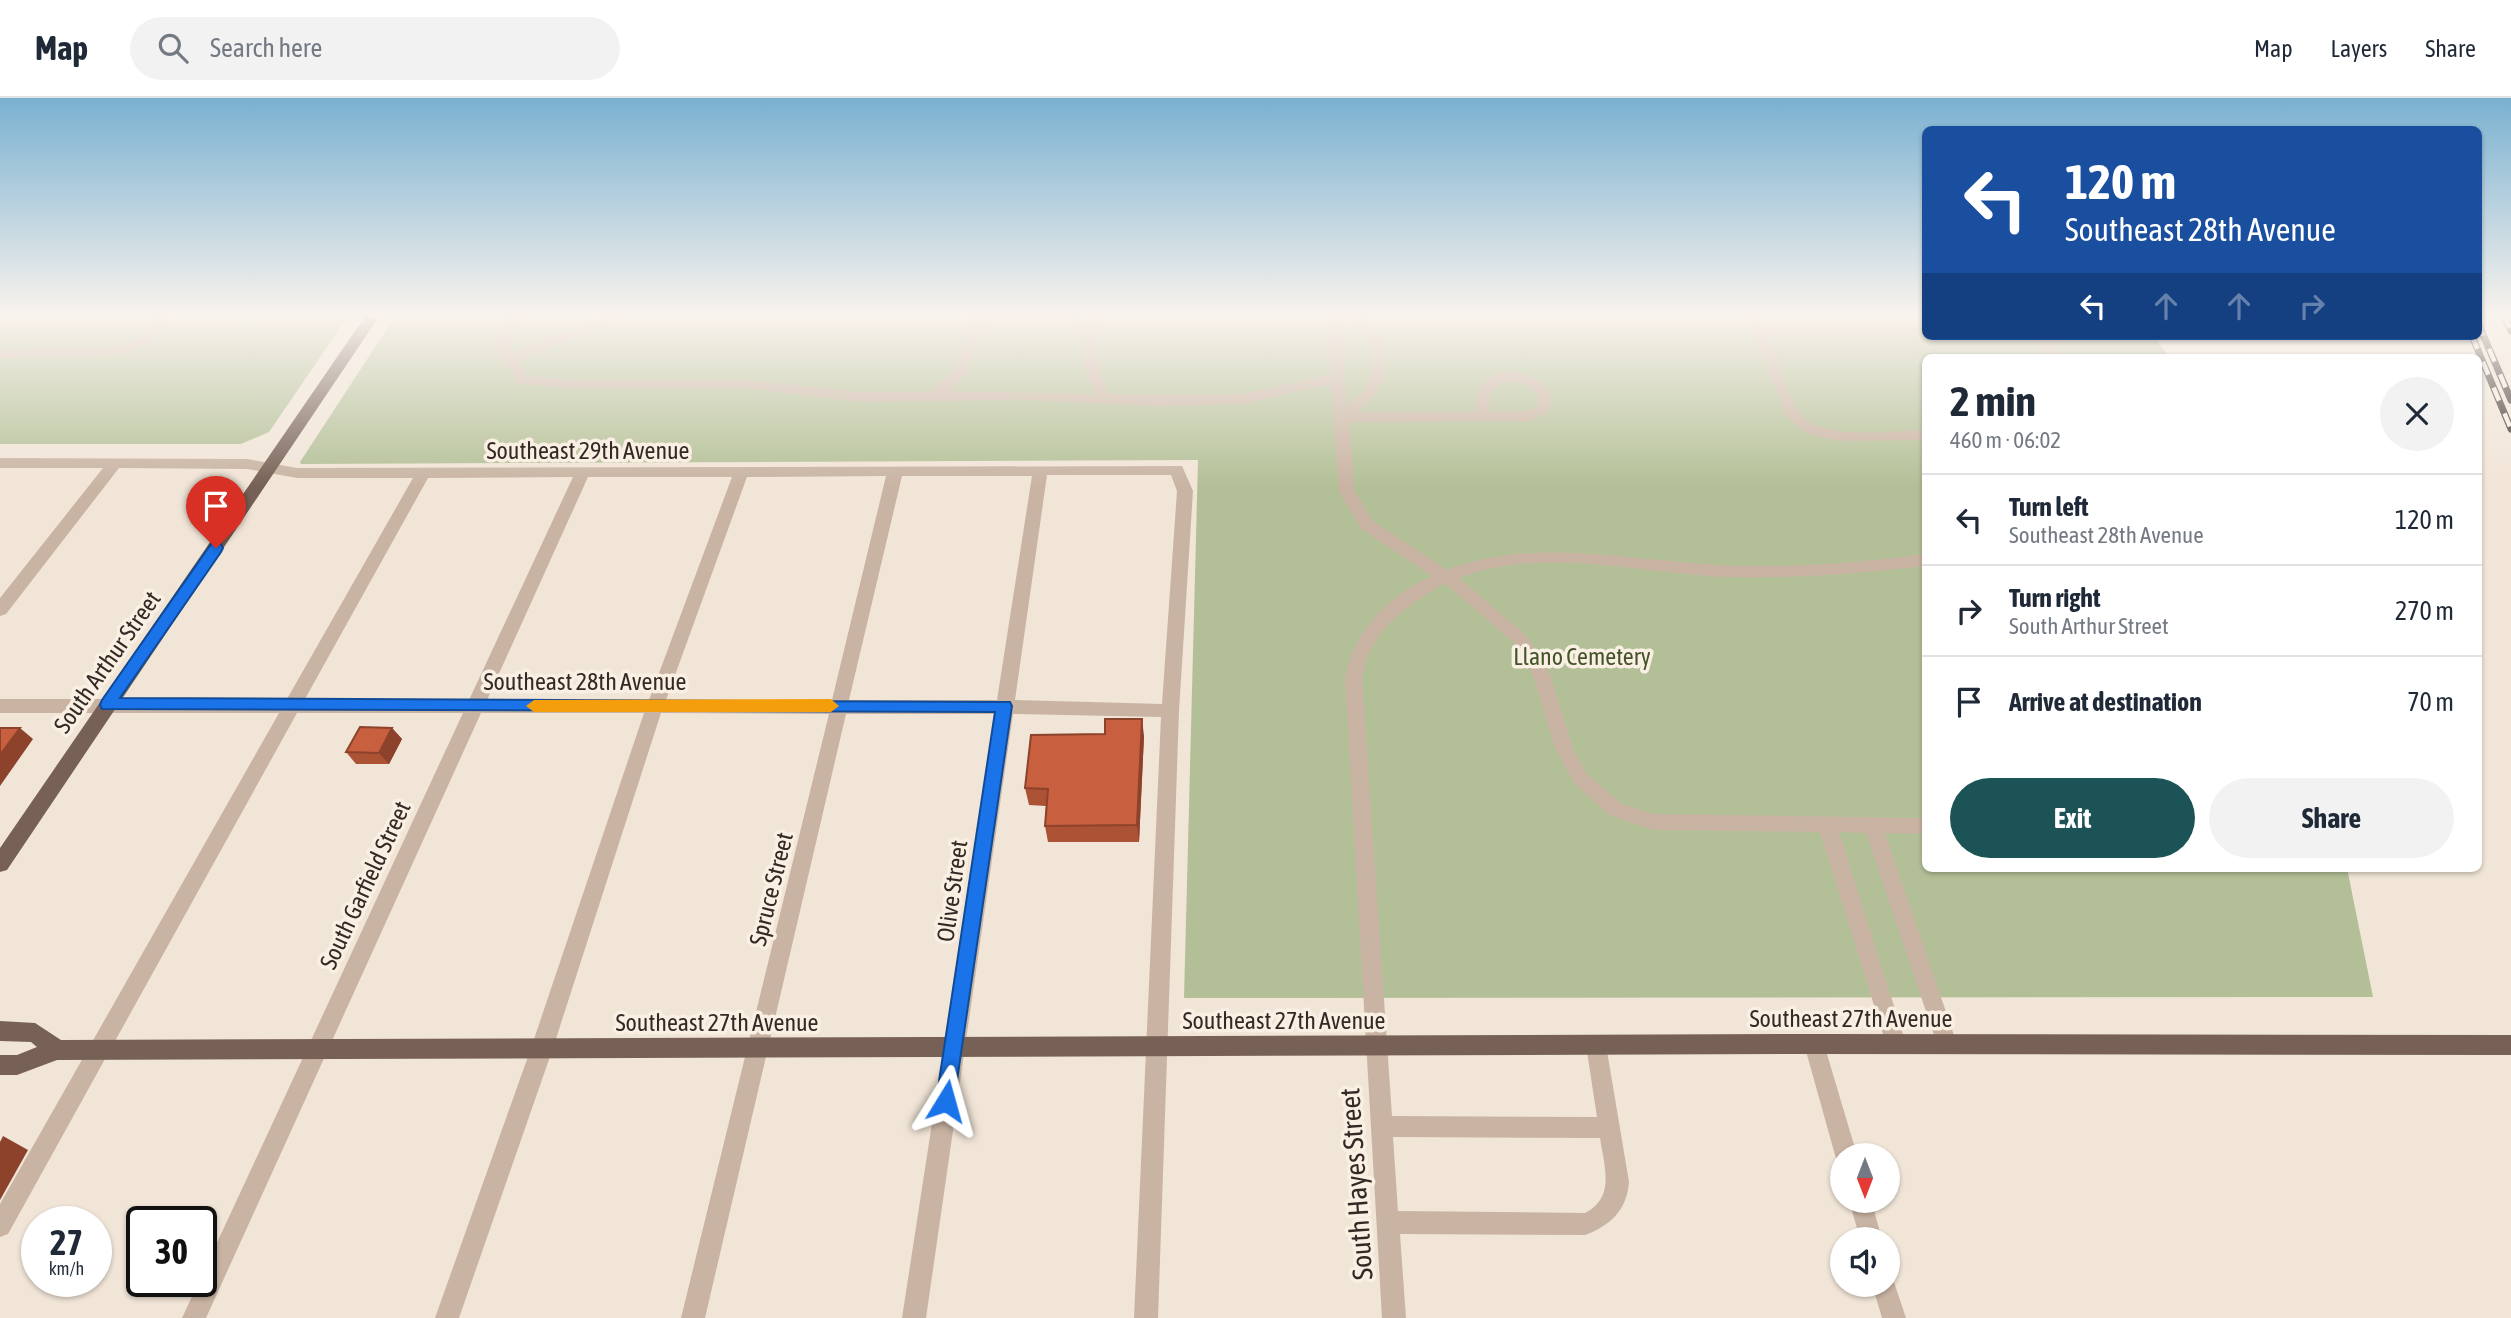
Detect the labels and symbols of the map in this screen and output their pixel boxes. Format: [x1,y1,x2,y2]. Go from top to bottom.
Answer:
street label: Southeast 29th Avenue [486,437,690,464]
pin [186,476,246,548]
street label: South Arthur Street [48,586,166,738]
park label: Llano Cemetery [1513,643,1651,670]
street label: Southeast 28th Avenue [483,668,687,695]
street label: South Garfield Street [314,797,416,973]
street label: Spruce Street [744,829,798,948]
street label: Olive Street [932,838,973,944]
street label: Southeast 27th Avenue [1749,1005,1953,1032]
street label: Southeast 27th Avenue [1182,1007,1386,1034]
street label: Southeast 27th Avenue [615,1009,819,1036]
position arrow [909,1064,983,1138]
street label: South Hayes Street [1333,1087,1379,1281]
north arrow [1830,1143,1900,1213]
speed limit sign: 30 [126,1206,217,1297]

